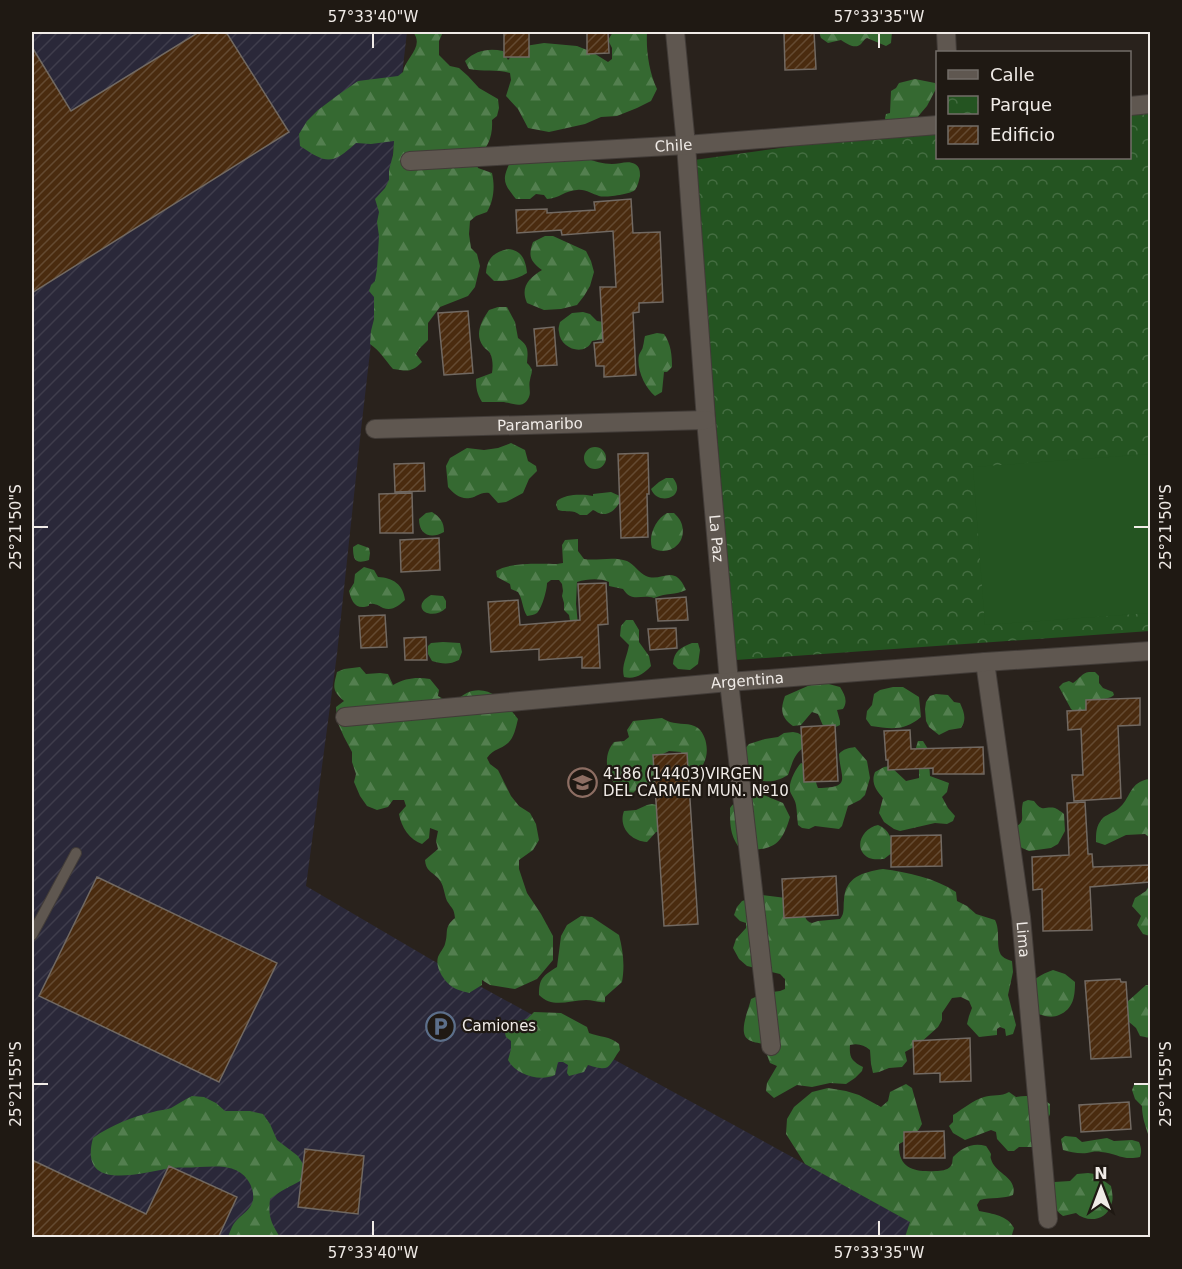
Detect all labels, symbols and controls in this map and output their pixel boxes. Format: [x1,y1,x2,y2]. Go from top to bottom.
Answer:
text: 57°33'40"W [328,8,418,26]
text: 57°33'35"W [834,8,924,26]
legend [936,51,1131,159]
text: Calle [990,64,1035,85]
text: Parque [990,94,1052,115]
text: Edificio [990,124,1055,145]
street label: Chile [654,136,693,156]
street label: Paramaribo [497,414,583,435]
text: 25°21'50"S [7,484,25,570]
text: 25°21'50"S [1157,484,1175,570]
street label: La Paz [705,514,727,563]
street label: Argentina [710,669,785,693]
place label: 4186 (14403)VIRGEN DEL CARMEN MUN. Nº10 [603,765,789,800]
school or university icon: 4186 (14403)VIRGEN DEL CARMEN MUN. Nº10 [566,767,598,799]
street label: Lima [1012,920,1034,958]
parking icon: Camiones [425,1010,457,1042]
place label: Camiones [462,1017,536,1035]
text: 25°21'55"S [7,1041,25,1127]
text: 25°21'55"S [1157,1041,1175,1127]
north arrow [1071,1158,1131,1218]
text: N [1094,1164,1108,1183]
text: 57°33'40"W [328,1244,418,1262]
text: 57°33'35"W [834,1244,924,1262]

